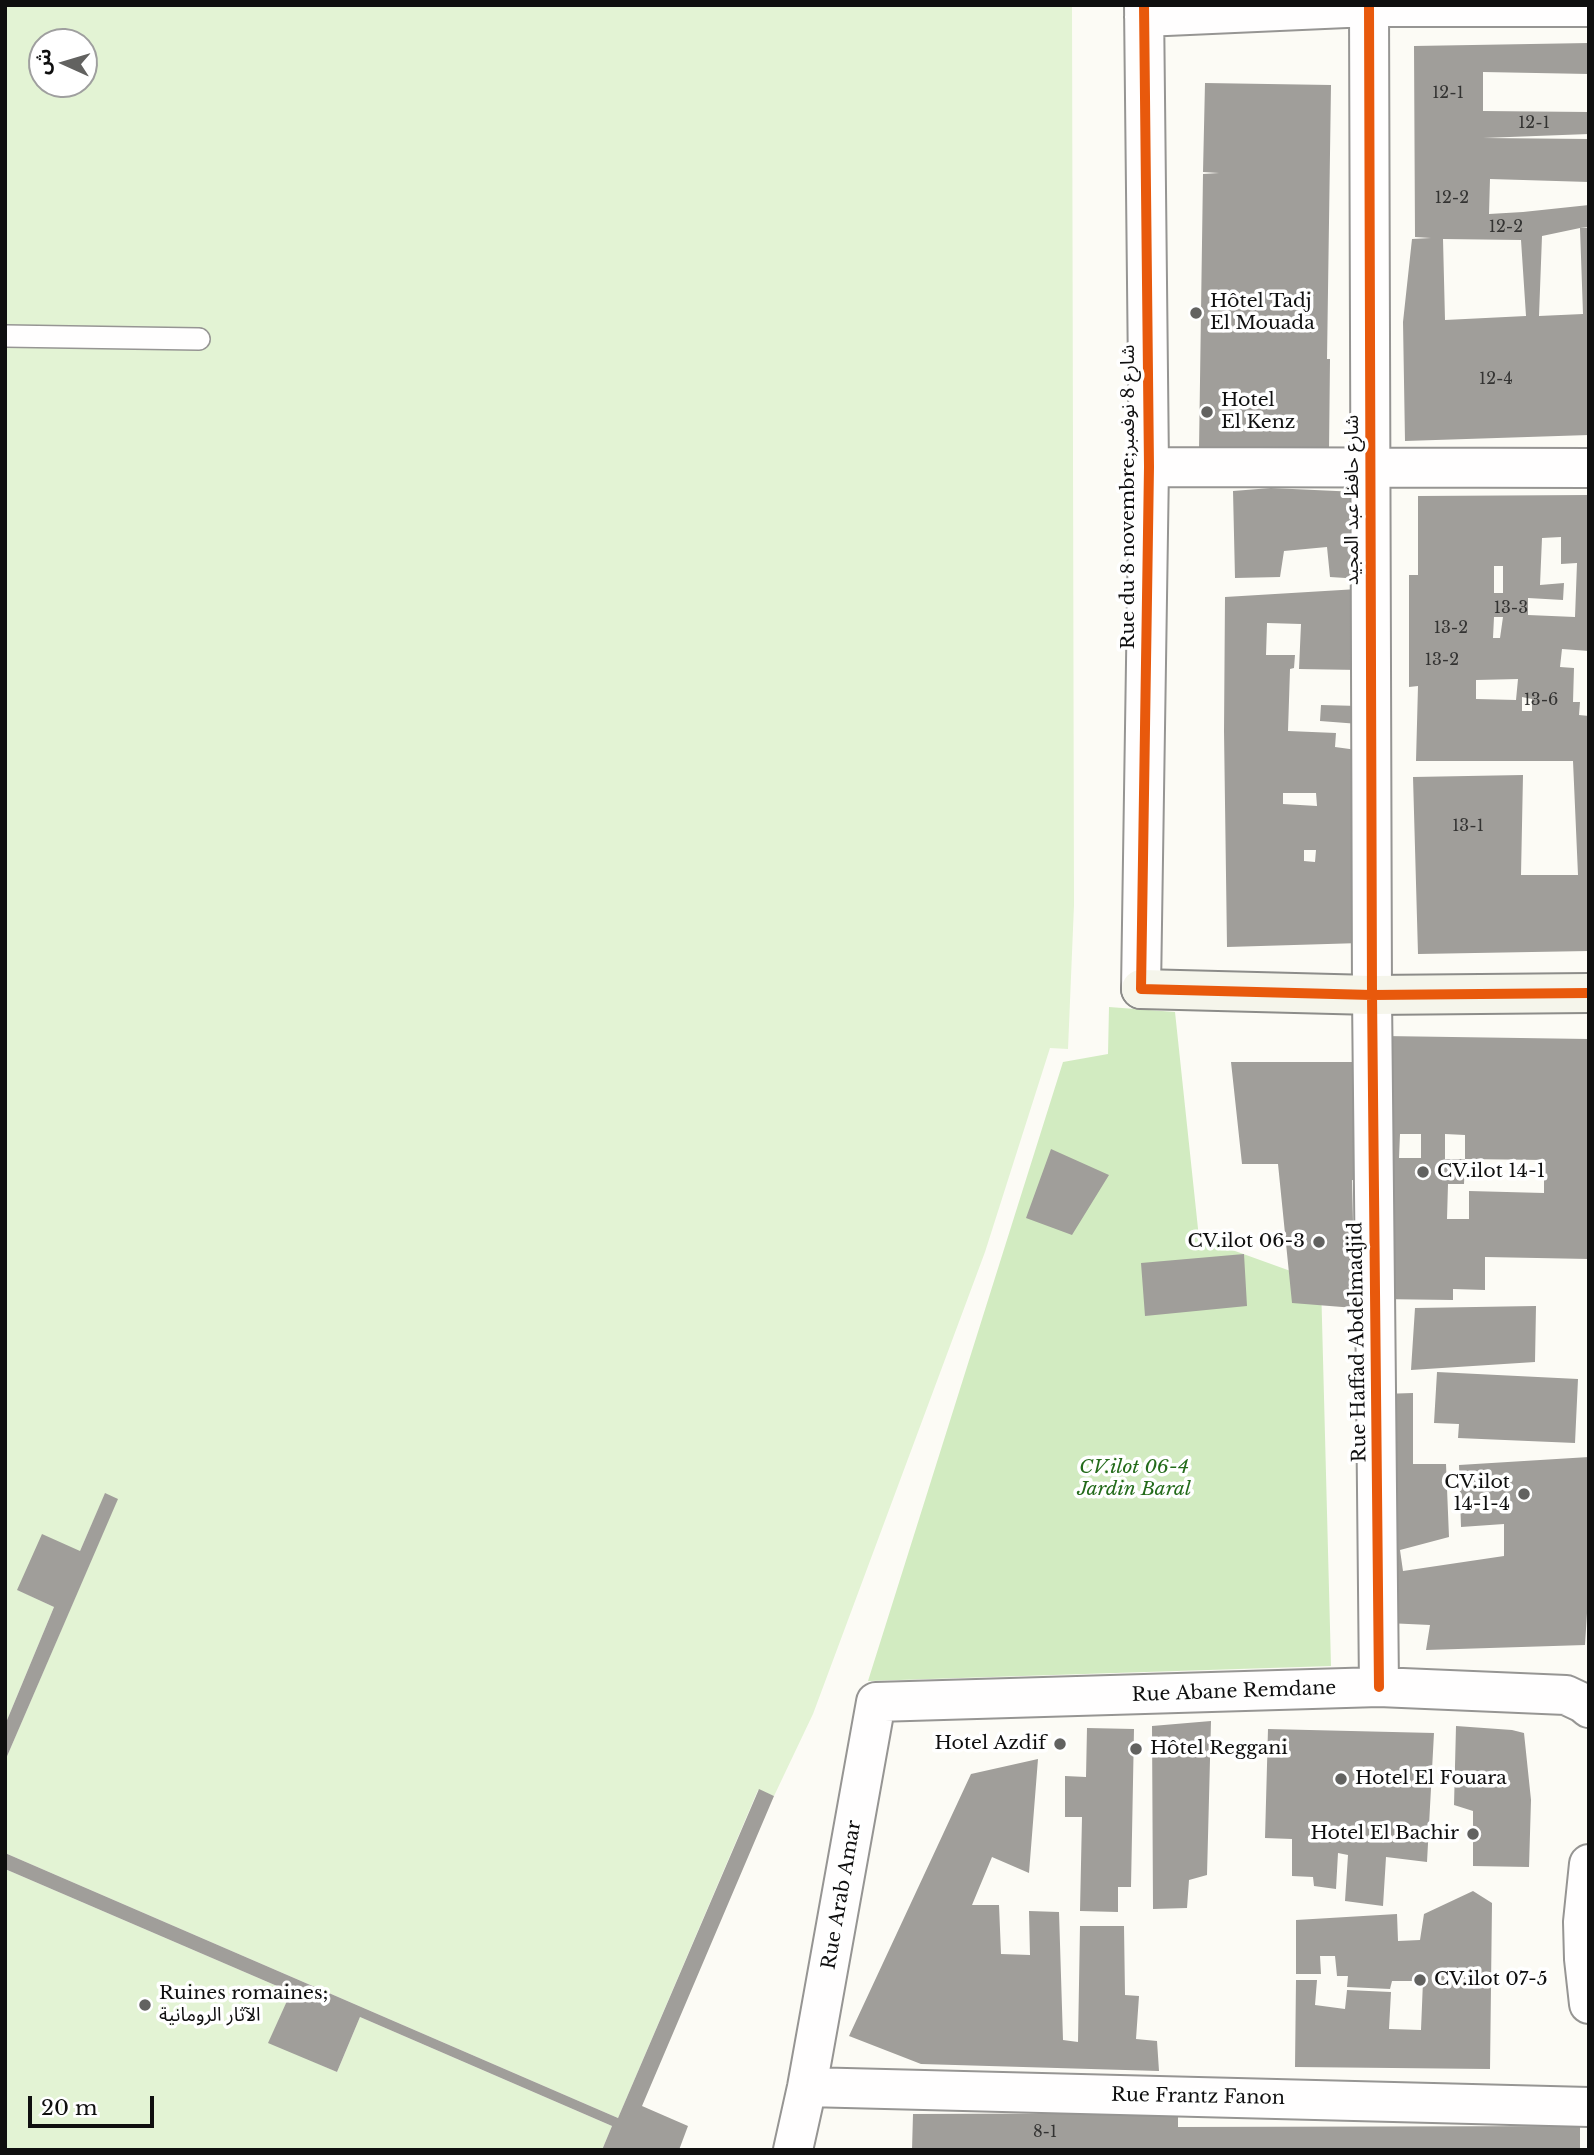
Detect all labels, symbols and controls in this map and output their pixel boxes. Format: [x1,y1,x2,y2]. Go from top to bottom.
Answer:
north arrow [28,28,98,98]
text: ش [31,48,56,75]
house number: 12-1 [1432,83,1464,103]
house number: 12-1 [1518,113,1550,133]
house number: 12-2 [1435,188,1469,208]
house number: 12-2 [1489,217,1523,237]
place label: Hôtel Tadj El Mouada [1210,291,1315,335]
marker: Hôtel Tadj El Mouada [1188,305,1204,321]
street label: Rue du 8 novembre;شارع 8 نوفمبر [1118,345,1140,649]
house number: 12-4 [1479,369,1513,389]
place label: Hotel El Kenz [1221,390,1295,434]
marker: Hotel El Kenz [1199,404,1215,420]
street label: شارع حافظ عبد المجيد [1342,415,1364,585]
house number: 13-3 [1494,598,1528,618]
house number: 13-2 [1434,618,1468,638]
house number: 13-2 [1425,650,1459,670]
house number: 13-6 [1524,690,1558,710]
house number: 13-1 [1452,816,1484,836]
place label: CV.ilot 14-1 [1437,1161,1545,1183]
marker: CV.ilot 14-1 [1415,1164,1431,1180]
street label: Rue Haffad Abdelmadjid [1345,1222,1371,1462]
place label: CV.ilot 06-3 [1187,1231,1305,1253]
marker: CV.ilot 06-3 [1311,1234,1327,1250]
park label: CV.ilot 06-4 Jardin Baral [1077,1457,1191,1501]
place label: CV.ilot 14-1-4 [1444,1472,1510,1516]
marker: CV.ilot 14-1-4 [1516,1486,1532,1502]
street label: Rue Abane Remdane [1131,1677,1337,1707]
place label: Hotel Azdif [934,1733,1046,1755]
marker: Hotel Azdif [1052,1736,1068,1752]
place label: Hôtel Reggani [1150,1738,1288,1760]
marker: Hôtel Reggani [1128,1741,1144,1757]
place label: Hotel El Fouara [1355,1768,1507,1790]
marker: Hotel El Fouara [1333,1771,1349,1787]
street label: Rue Arab Amar [818,1819,866,1971]
place label: Hotel El Bachir [1310,1823,1459,1845]
marker: Hotel El Bachir [1465,1826,1481,1842]
place label: CV.ilot 07-5 [1434,1969,1548,1991]
marker: CV.ilot 07-5 [1412,1972,1428,1988]
place label: Ruines romaines; الآثار الرومانية [159,1983,328,2027]
marker: Ruines romaines; الآثار الرومانية [137,1997,153,2013]
scale bar [32,2082,158,2126]
street label: Rue Frantz Fanon [1111,2084,1285,2110]
text: 20 m [41,2095,98,2121]
house number: 8-1 [1033,2122,1057,2142]

